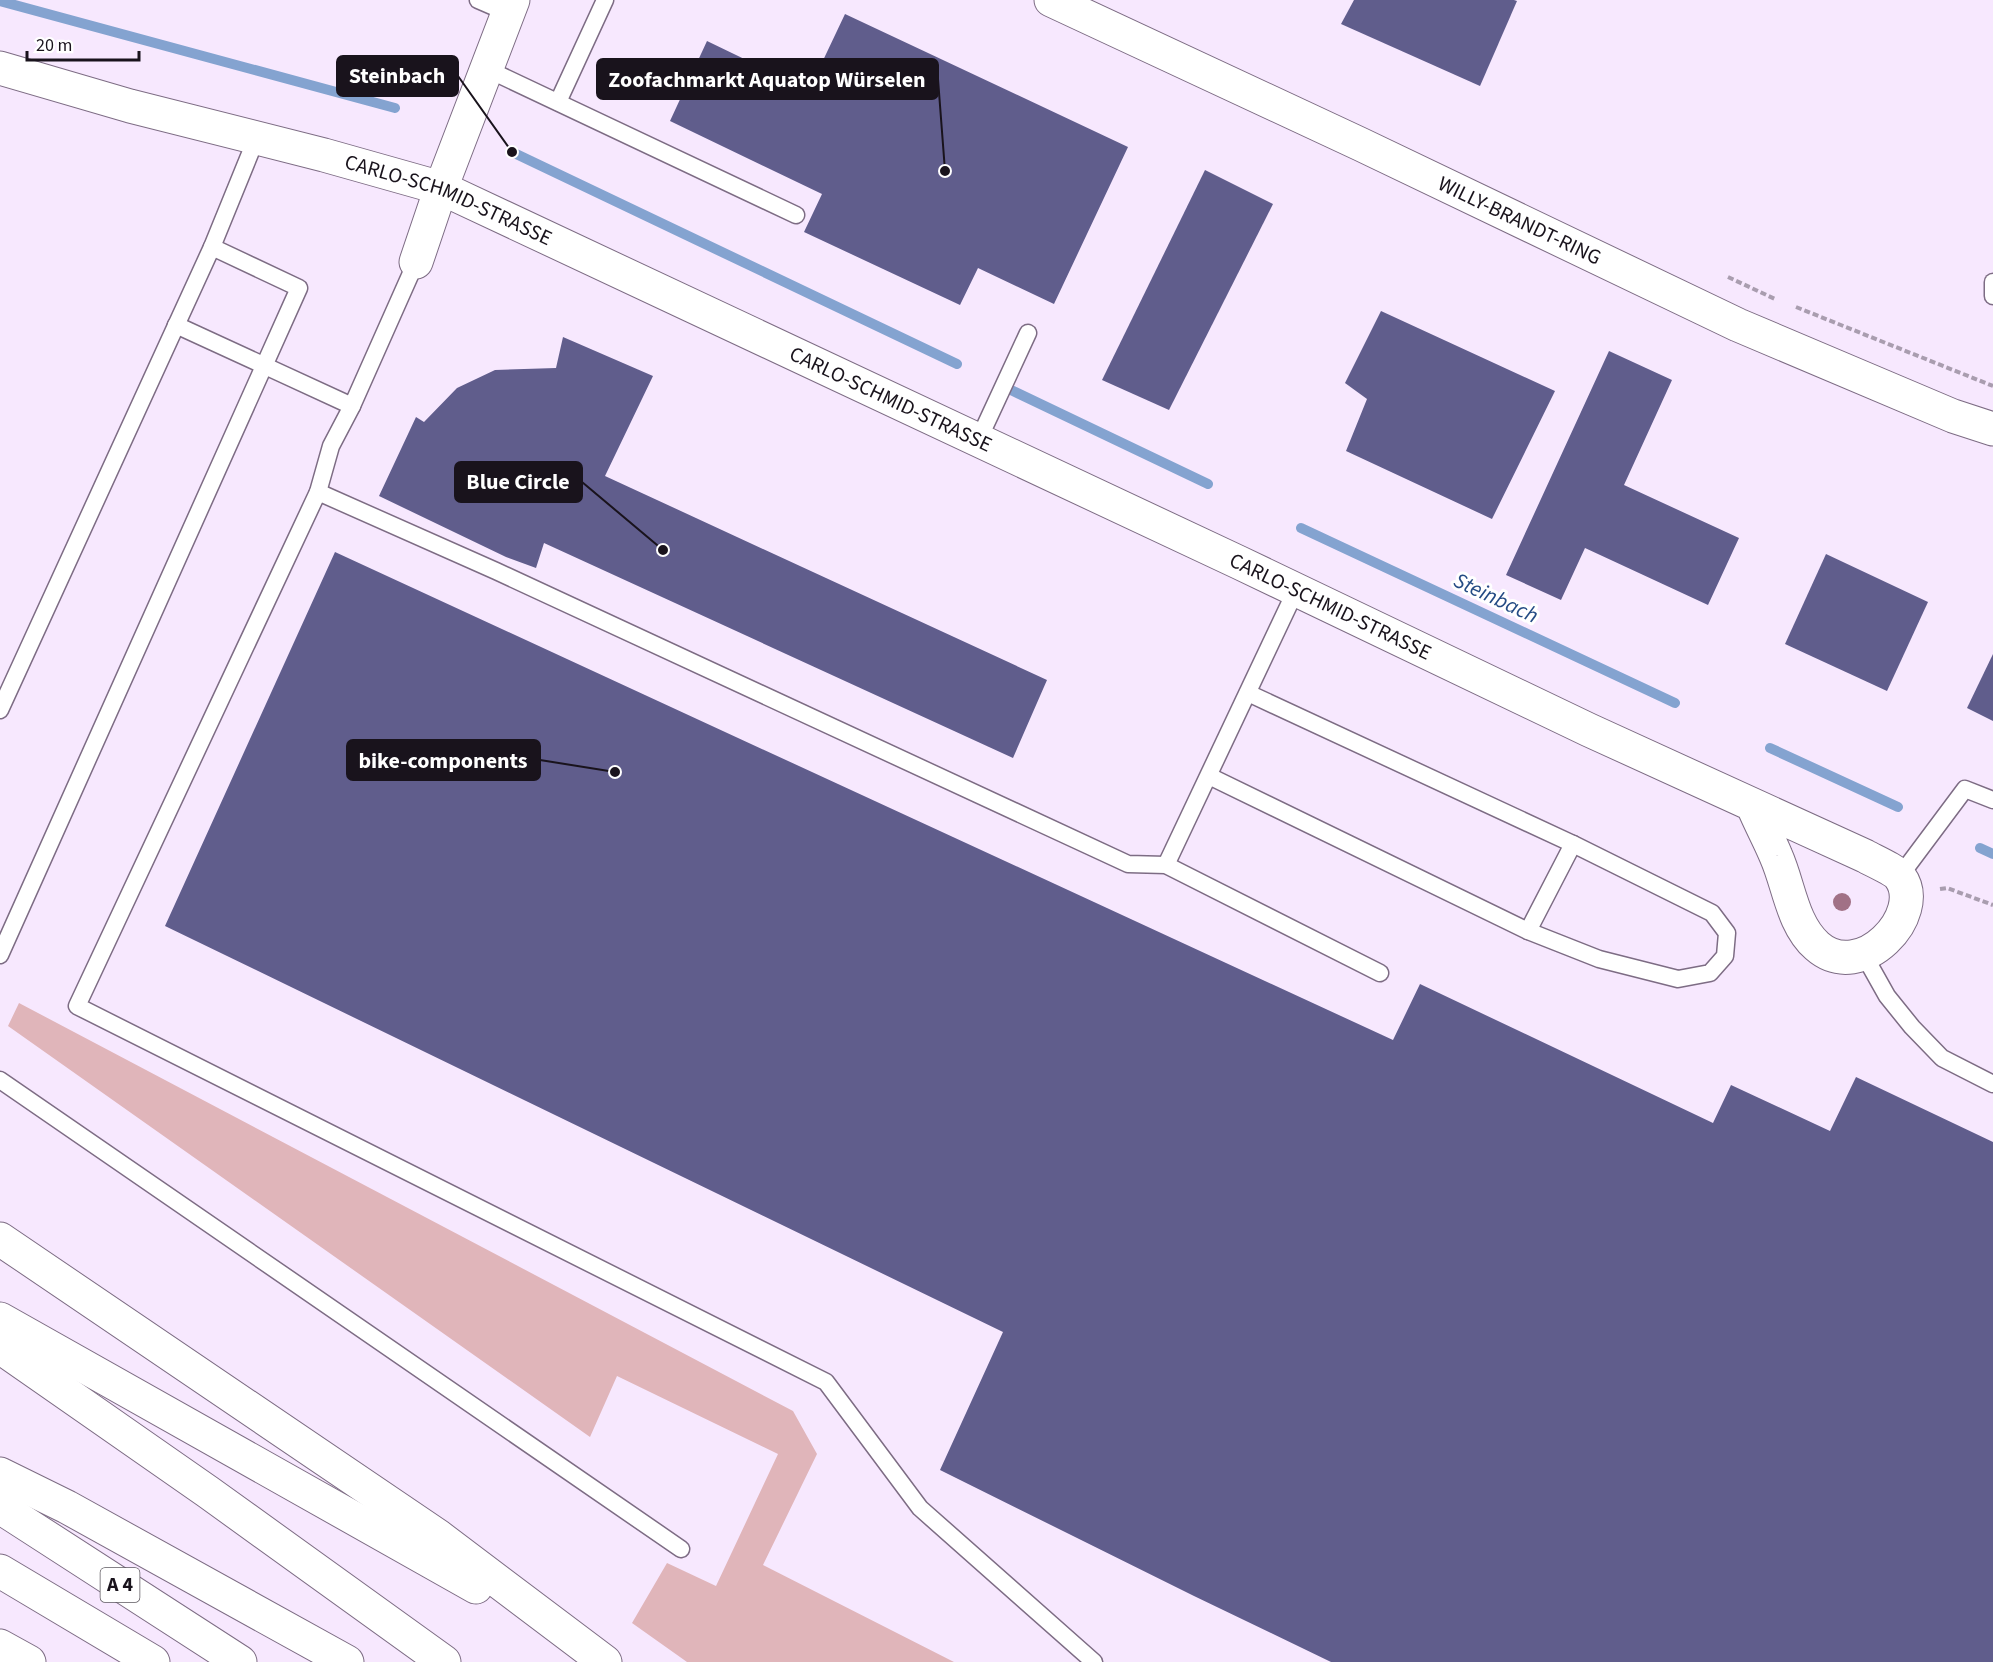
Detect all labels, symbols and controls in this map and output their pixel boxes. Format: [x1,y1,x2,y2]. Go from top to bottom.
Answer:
scale bar [27,24,140,62]
text: 20 m [36,33,72,58]
callout: Steinbach [337,56,458,96]
callout: Zoofachmarkt Aquatop Würselen [597,59,938,99]
text: Steinbach [349,60,445,92]
text: Zoofachmarkt Aquatop Würselen [608,64,926,96]
street label: CARLO-SCHMID-STRASSE [341,147,557,253]
street label: WILLY-BRANDT-RING [1433,169,1606,272]
street label: CARLO-SCHMID-STRASSE [785,339,997,460]
callout: Blue Circle [455,462,582,502]
text: Blue Circle [466,466,570,498]
street label: CARLO-SCHMID-STRASSE [1225,545,1436,667]
water label: Steinbach [1448,564,1544,632]
callout: bike-components [347,740,540,780]
text: bike-components [358,745,528,777]
road number: A 4 [100,1568,140,1602]

